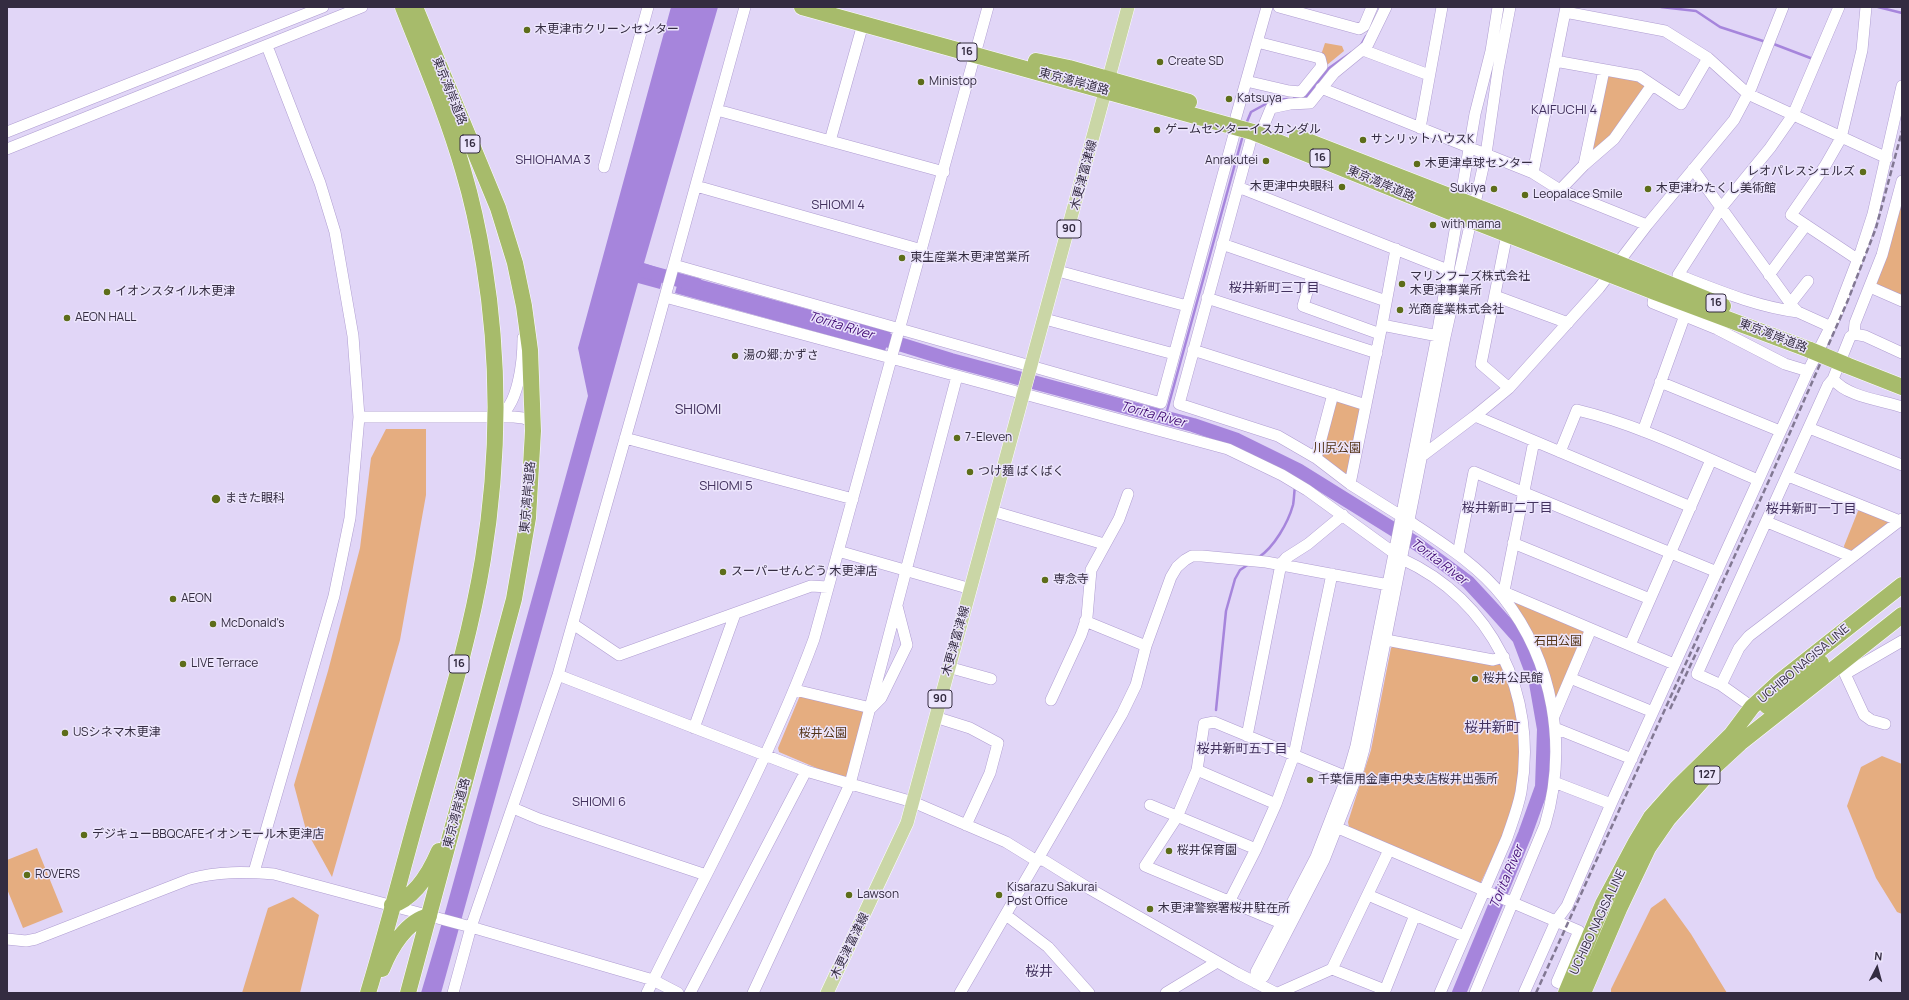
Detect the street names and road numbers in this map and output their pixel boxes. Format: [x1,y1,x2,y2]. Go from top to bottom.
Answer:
road number: 16 [957,43,977,61]
street label: 東京湾岸道路 [429,55,469,127]
street label: 東京湾岸道路 [1037,66,1111,98]
road number: 16 [460,135,480,153]
street label: 木更津富津線 [1068,138,1100,212]
road number: 16 [1310,149,1330,167]
street label: 東京湾岸道路 [1345,163,1417,205]
road number: 90 [1057,220,1081,238]
road number: 16 [1706,294,1726,312]
street label: 東京湾岸道路 [1737,316,1809,356]
street label: 東京湾岸道路 [518,461,538,533]
street label: 木更津富津線 [939,604,973,678]
street label: UCHIBO NAGISA LINE [1755,622,1853,706]
road number: 16 [449,655,469,673]
road number: 90 [928,690,952,708]
road number: 127 [1694,766,1720,784]
street label: 東京湾岸道路 [441,776,473,850]
street label: UCHIBO NAGISA LINE [1567,867,1629,977]
street label: 木更津富津線 [828,910,872,982]

